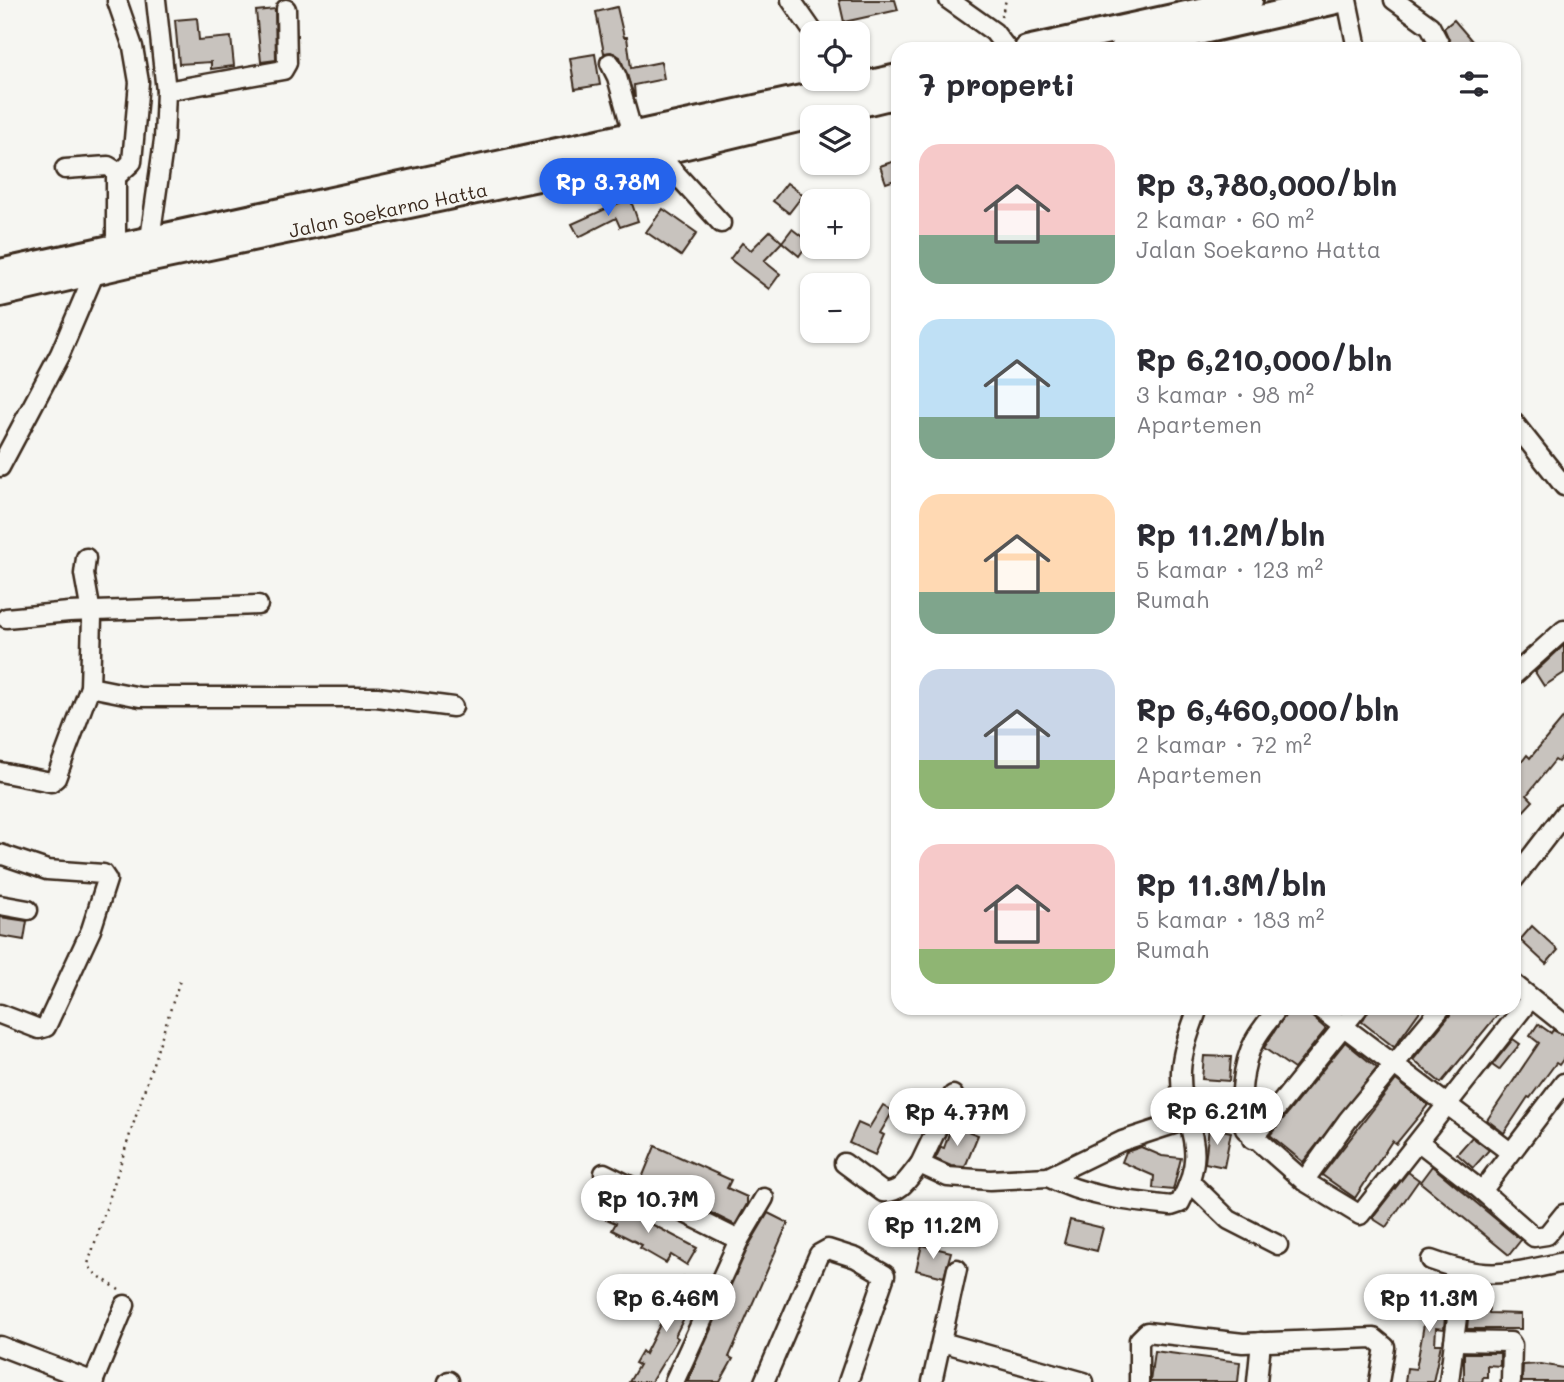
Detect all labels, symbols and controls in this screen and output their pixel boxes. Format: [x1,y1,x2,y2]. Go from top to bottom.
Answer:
map controls [800,21,870,343]
button: locate [800,21,870,91]
text: 7 properti [919,64,1075,104]
icon: filters [1455,65,1493,103]
button: layers [800,105,870,175]
pin: Rp 3.78M [536,158,680,218]
text: Rp 3,780,000/bln [1136,164,1397,204]
text: Rp 3.78M [555,166,661,196]
icon: home [975,172,1059,256]
street label: Jalan Soekarno Hatta [286,176,490,243]
button: + [800,189,870,259]
text: 2 kamar · 60 m² [1136,204,1314,234]
text: Jalan Soekarno Hatta [1136,234,1381,264]
button: − [800,273,870,343]
text: Rp 6,210,000/bln [1136,339,1392,379]
icon: home [975,347,1059,431]
text: 3 kamar · 98 m² [1136,379,1314,409]
text: Apartemen [1136,409,1262,439]
text: Rp 11.2M/bln [1136,514,1325,554]
icon: home [975,522,1059,606]
text: 5 kamar · 123 m² [1136,554,1323,584]
text: Rumah [1136,584,1209,614]
text: Rp 6,460,000/bln [1136,689,1399,729]
icon: home [975,697,1059,781]
text: 2 kamar · 72 m² [1136,729,1312,759]
text: Apartemen [1136,759,1262,789]
text: Rp 11.3M/bln [1136,864,1326,904]
icon: home [975,872,1059,956]
text: 5 kamar · 183 m² [1136,904,1324,934]
text: Rumah [1136,934,1209,964]
pin: Rp 4.77M [885,1088,1029,1148]
pin: Rp 6.21M [1145,1088,1289,1147]
text: Rp 6.21M [1166,1095,1268,1125]
text: Rp 4.77M [905,1096,1009,1126]
pin: Rp 10.7M [576,1176,720,1235]
text: Rp 10.7M [597,1183,699,1213]
pin: Rp 11.2M [861,1202,1005,1261]
text: Rp 11.2M [884,1209,982,1239]
pin: Rp 6.46M [594,1274,738,1334]
pin: Rp 11.3M [1357,1274,1501,1334]
text: Rp 6.46M [613,1282,719,1312]
text: Rp 11.3M [1380,1282,1478,1312]

